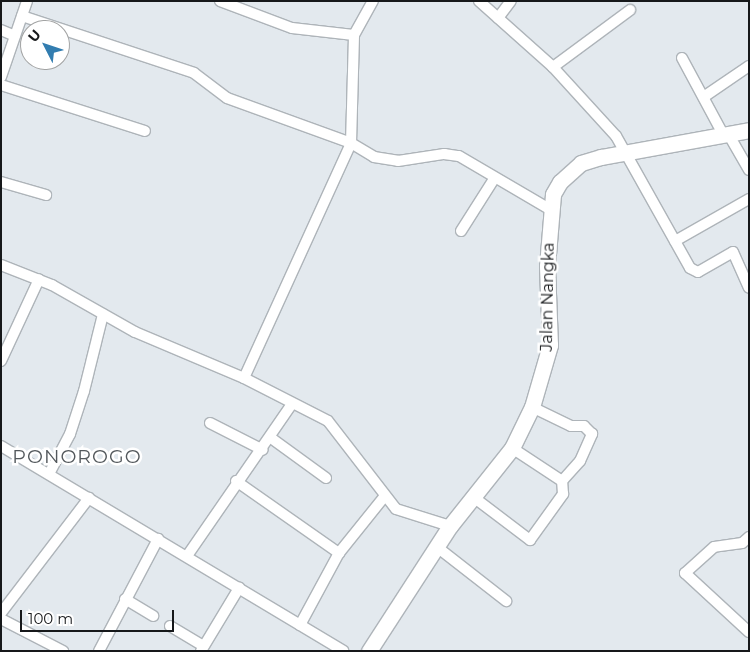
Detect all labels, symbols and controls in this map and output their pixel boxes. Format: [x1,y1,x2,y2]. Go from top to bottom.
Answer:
north arrow [20,20,70,70]
text: U [24,26,45,46]
street label: Jalan Nangka [537,242,559,352]
district label: PONOROGO [11,446,143,468]
scale bar [22,600,176,632]
text: 100 m [28,609,73,628]

